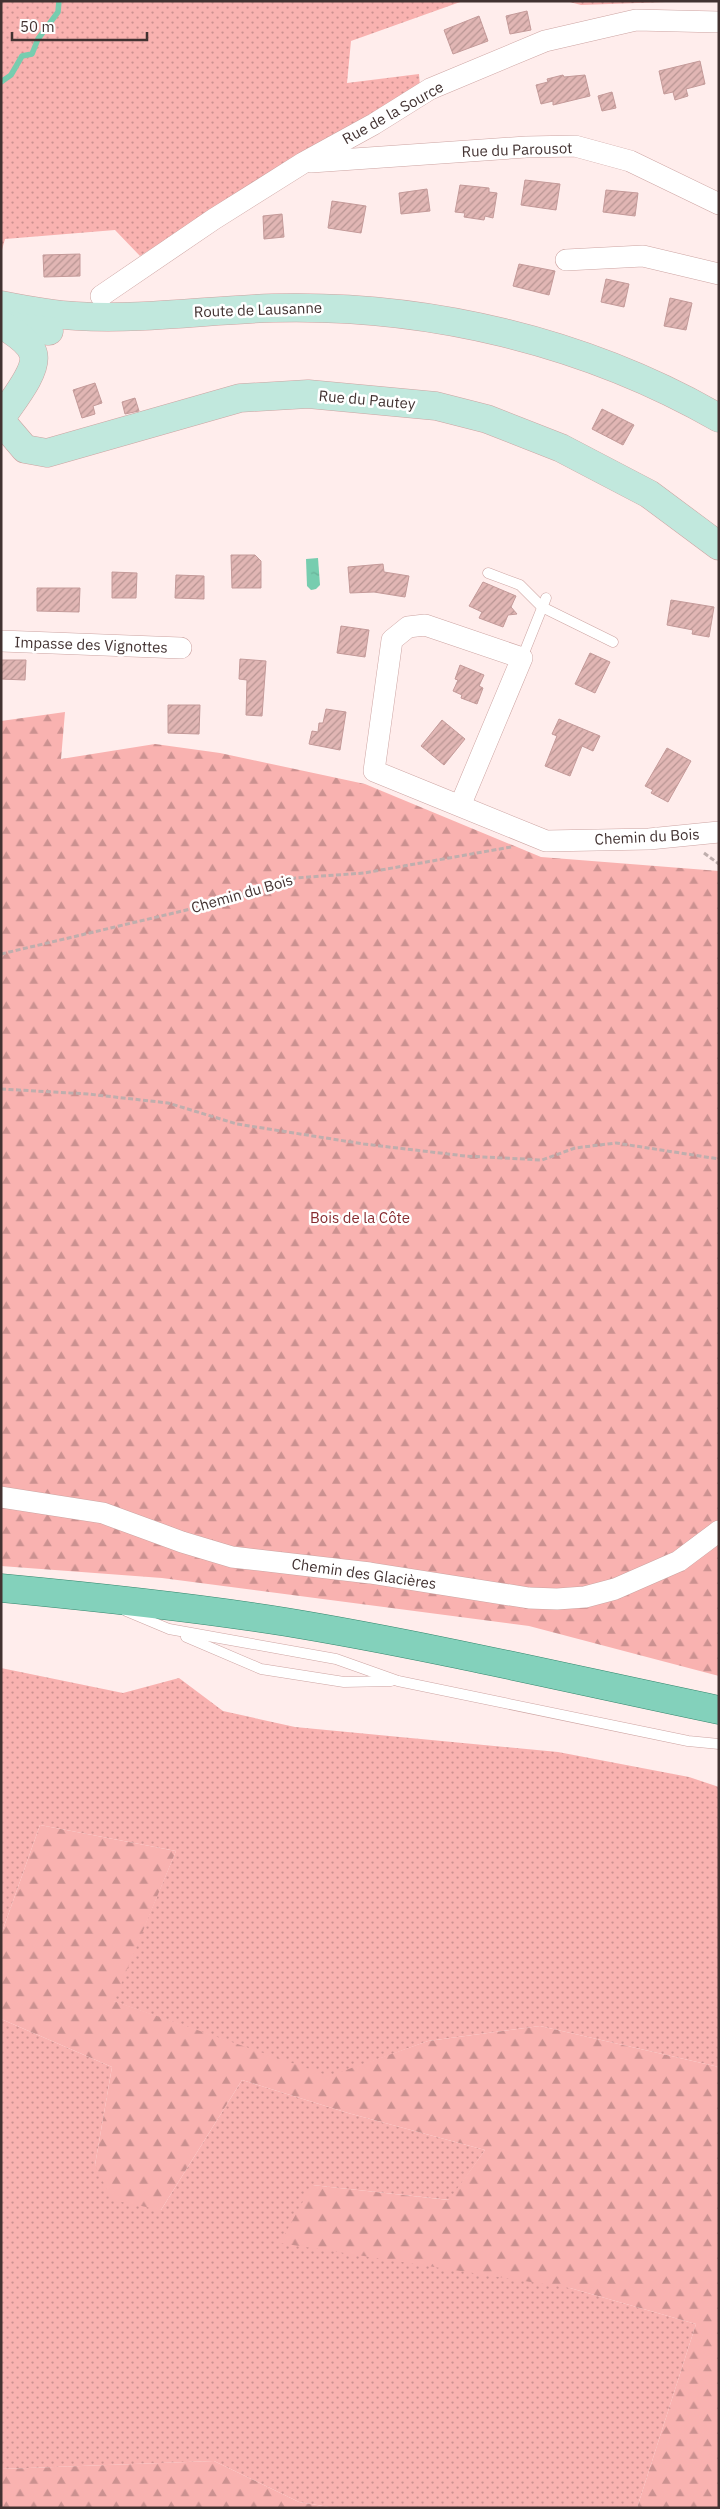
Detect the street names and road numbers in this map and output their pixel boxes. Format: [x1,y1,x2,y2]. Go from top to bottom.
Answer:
street label: Rue de la Source [339,77,447,148]
street label: Rue du Parousot [461,138,573,161]
street label: Route de Lausanne [194,298,322,321]
street label: Rue du Pautey [318,386,417,413]
street label: Impasse des Vignottes [14,632,168,657]
street label: Chemin du Bois [594,824,700,849]
street label: Chemin du Bois [189,870,295,917]
street label: Chemin des Glacières [291,1554,438,1593]

